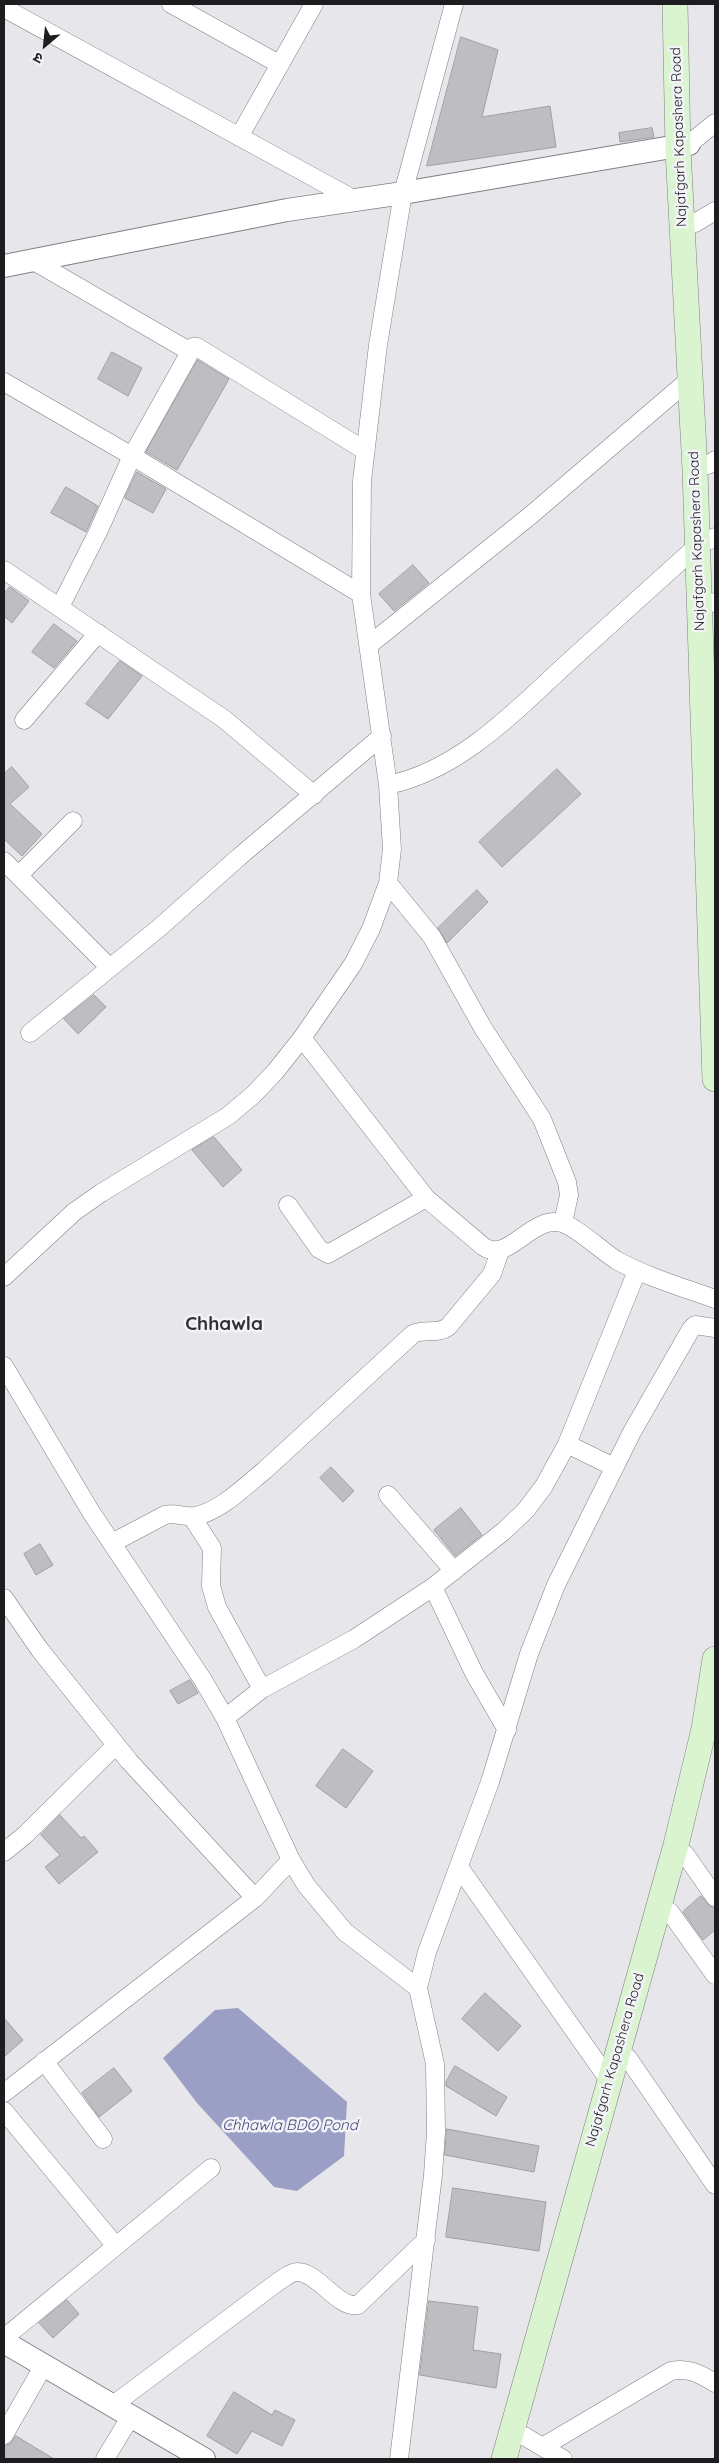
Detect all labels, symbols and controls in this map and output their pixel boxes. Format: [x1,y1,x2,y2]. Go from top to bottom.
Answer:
north arrow [20,20,70,70]
street label: Najafgarh Kapashera Road [667,47,691,227]
text: उ [30,48,46,68]
street label: Najafgarh Kapashera Road [685,451,709,631]
district label: Chhawla [185,1313,263,1335]
street label: Najafgarh Kapashera Road [582,1971,648,2149]
water label: Chhawla BDO Pond [222,2116,358,2134]

